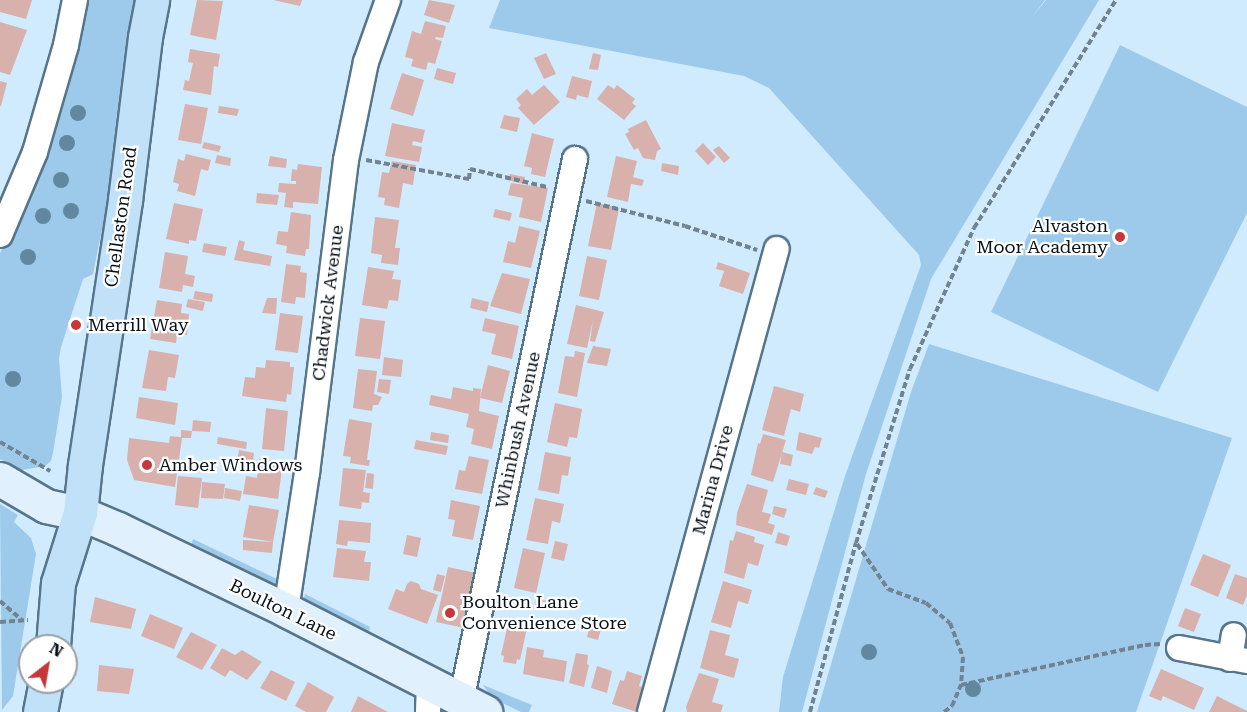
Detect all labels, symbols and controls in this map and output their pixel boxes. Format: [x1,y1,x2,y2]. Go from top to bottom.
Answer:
street label: Chellaston Road [100,145,142,289]
place label: Alvaston Moor Academy [976,216,1108,258]
street label: Chadwick Avenue [308,224,348,382]
marker: Alvaston Moor Academy [1113,230,1127,244]
place label: Merrill Way [88,314,189,336]
marker: Merrill Way [69,318,83,332]
street label: Whinbush Avenue [491,350,545,510]
street label: Marina Drive [688,423,738,537]
place label: Amber Windows [159,454,302,476]
marker: Amber Windows [140,458,154,472]
street label: Boulton Lane [226,575,340,645]
place label: Boulton Lane Convenience Store [462,592,627,634]
marker: Boulton Lane Convenience Store [443,606,457,620]
north arrow [18,634,78,694]
text: N [46,639,67,661]

